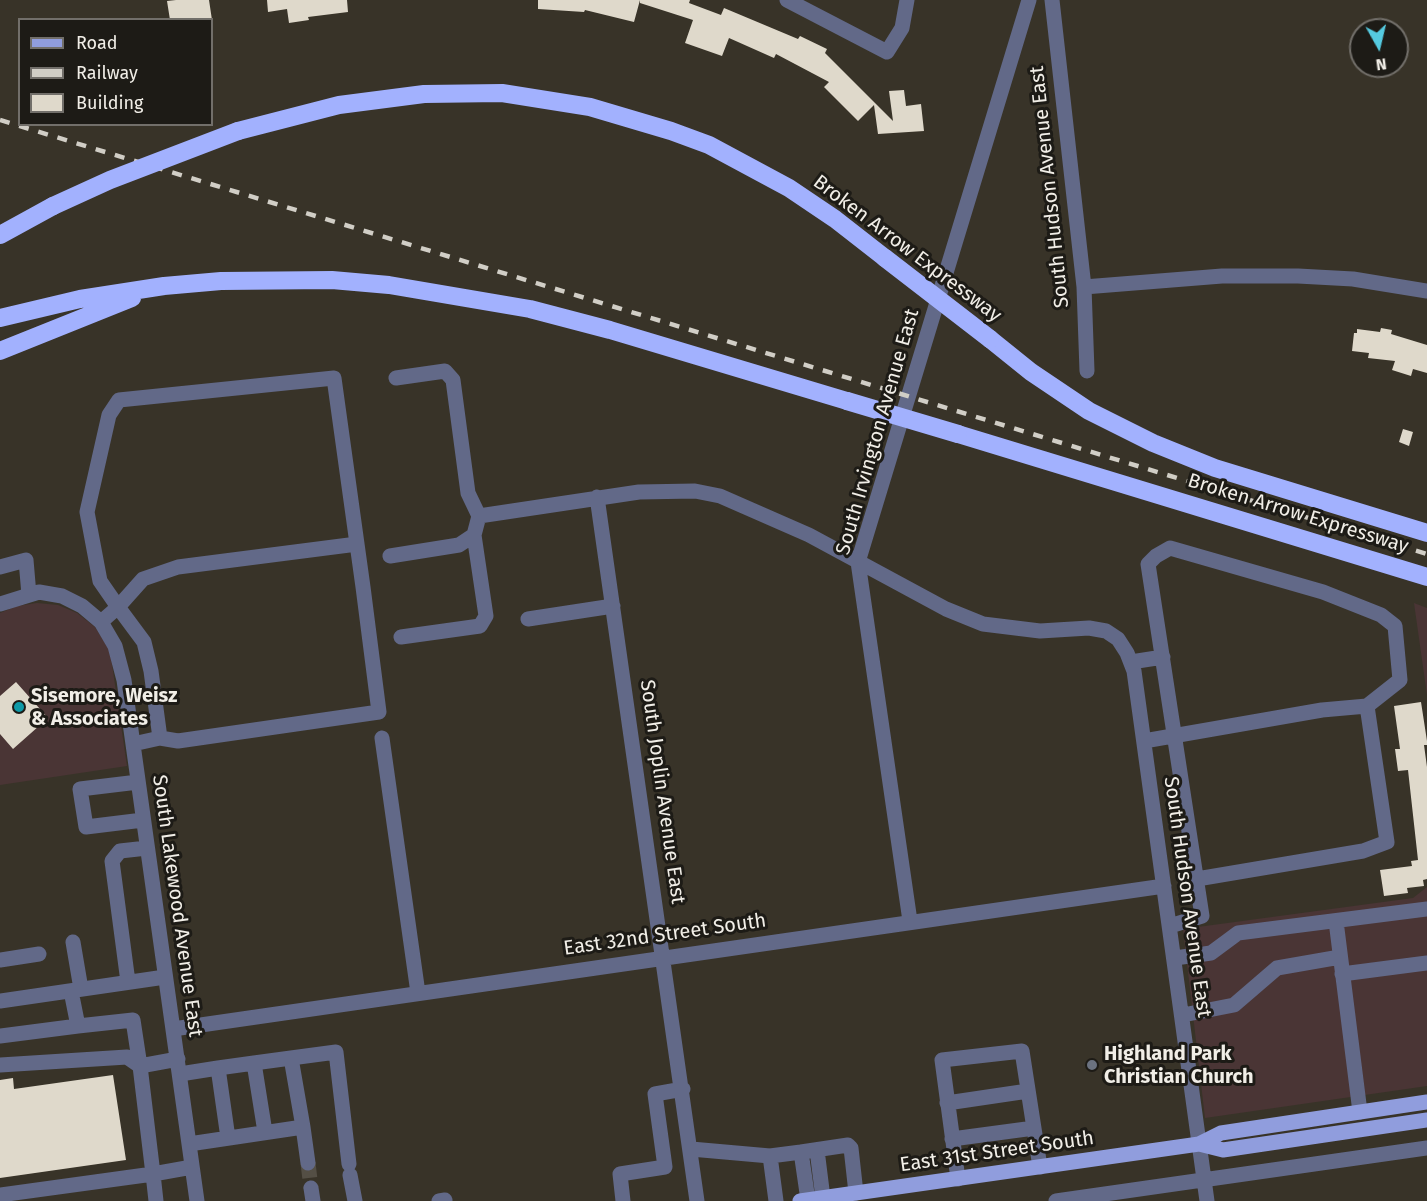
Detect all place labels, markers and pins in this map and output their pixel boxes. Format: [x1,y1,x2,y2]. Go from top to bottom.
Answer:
place label: Sisemore, Weisz & Associates [31,684,177,731]
marker: Sisemore, Weisz & Associates [12,700,26,714]
place label: Highland Park Christian Church [1104,1042,1254,1089]
marker: Highland Park Christian Church [1085,1058,1099,1072]

